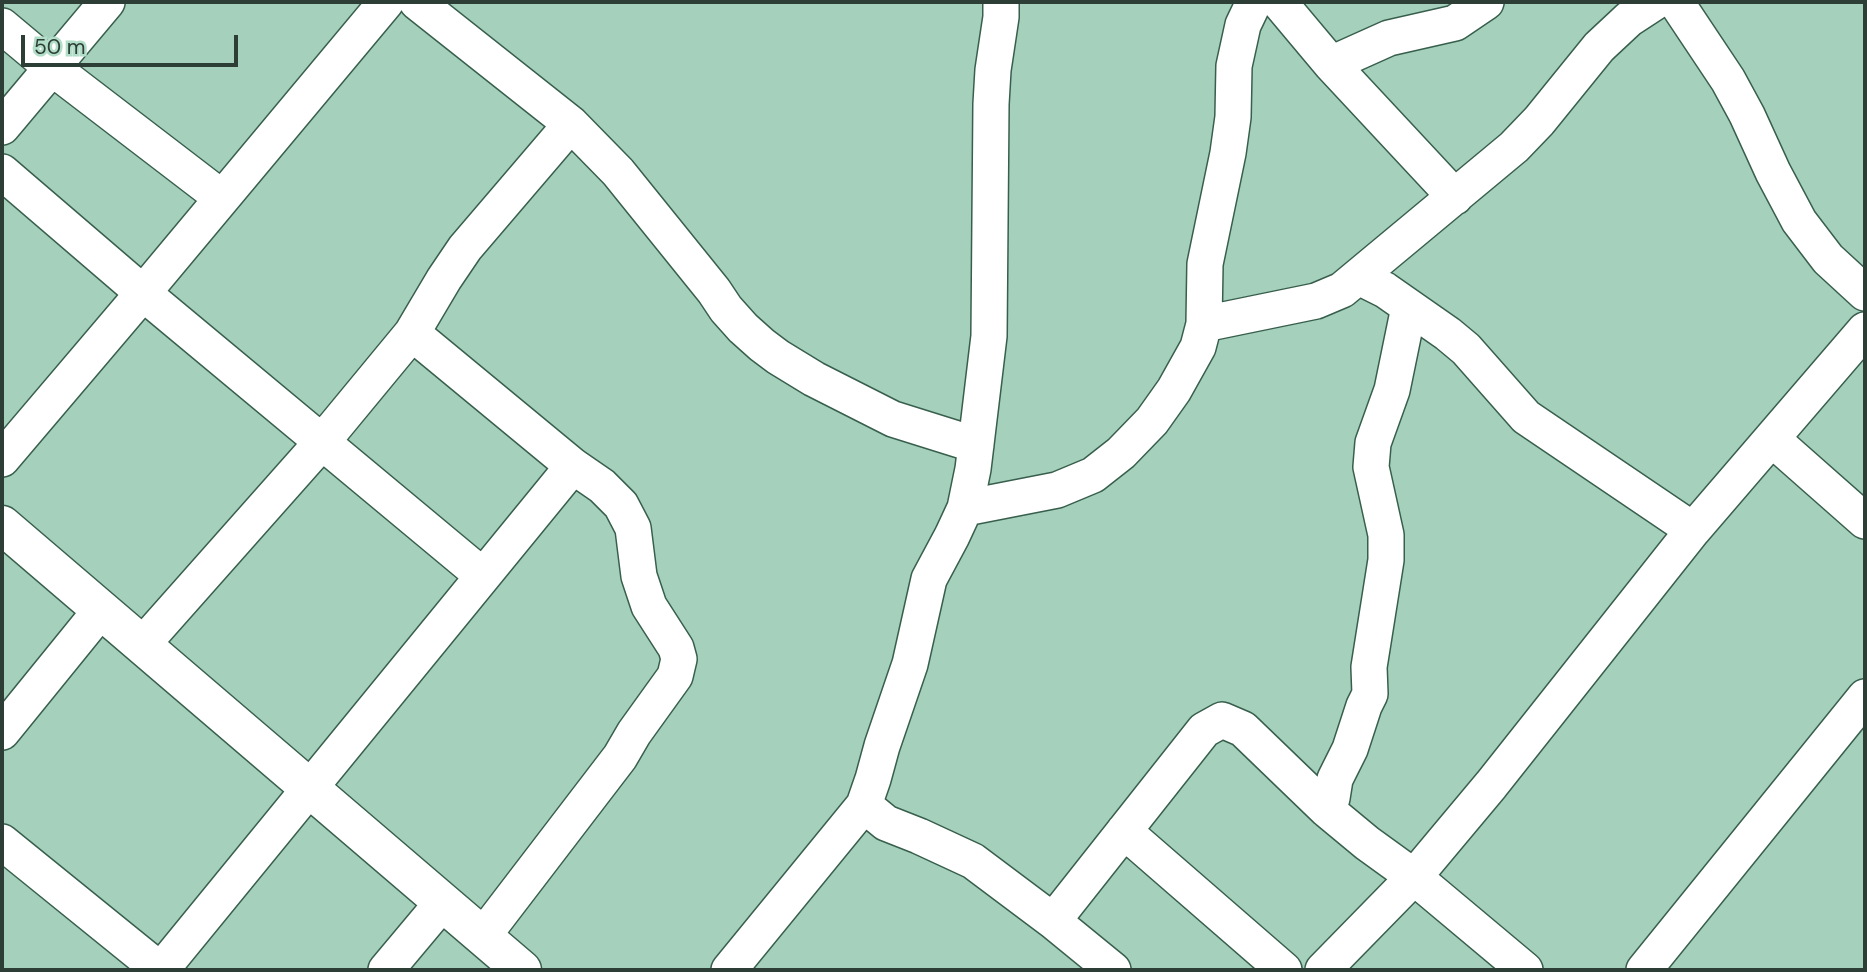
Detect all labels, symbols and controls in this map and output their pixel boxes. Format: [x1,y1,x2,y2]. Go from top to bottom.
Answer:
scale bar [24,21,242,65]
text: 50 m [34,33,85,61]

